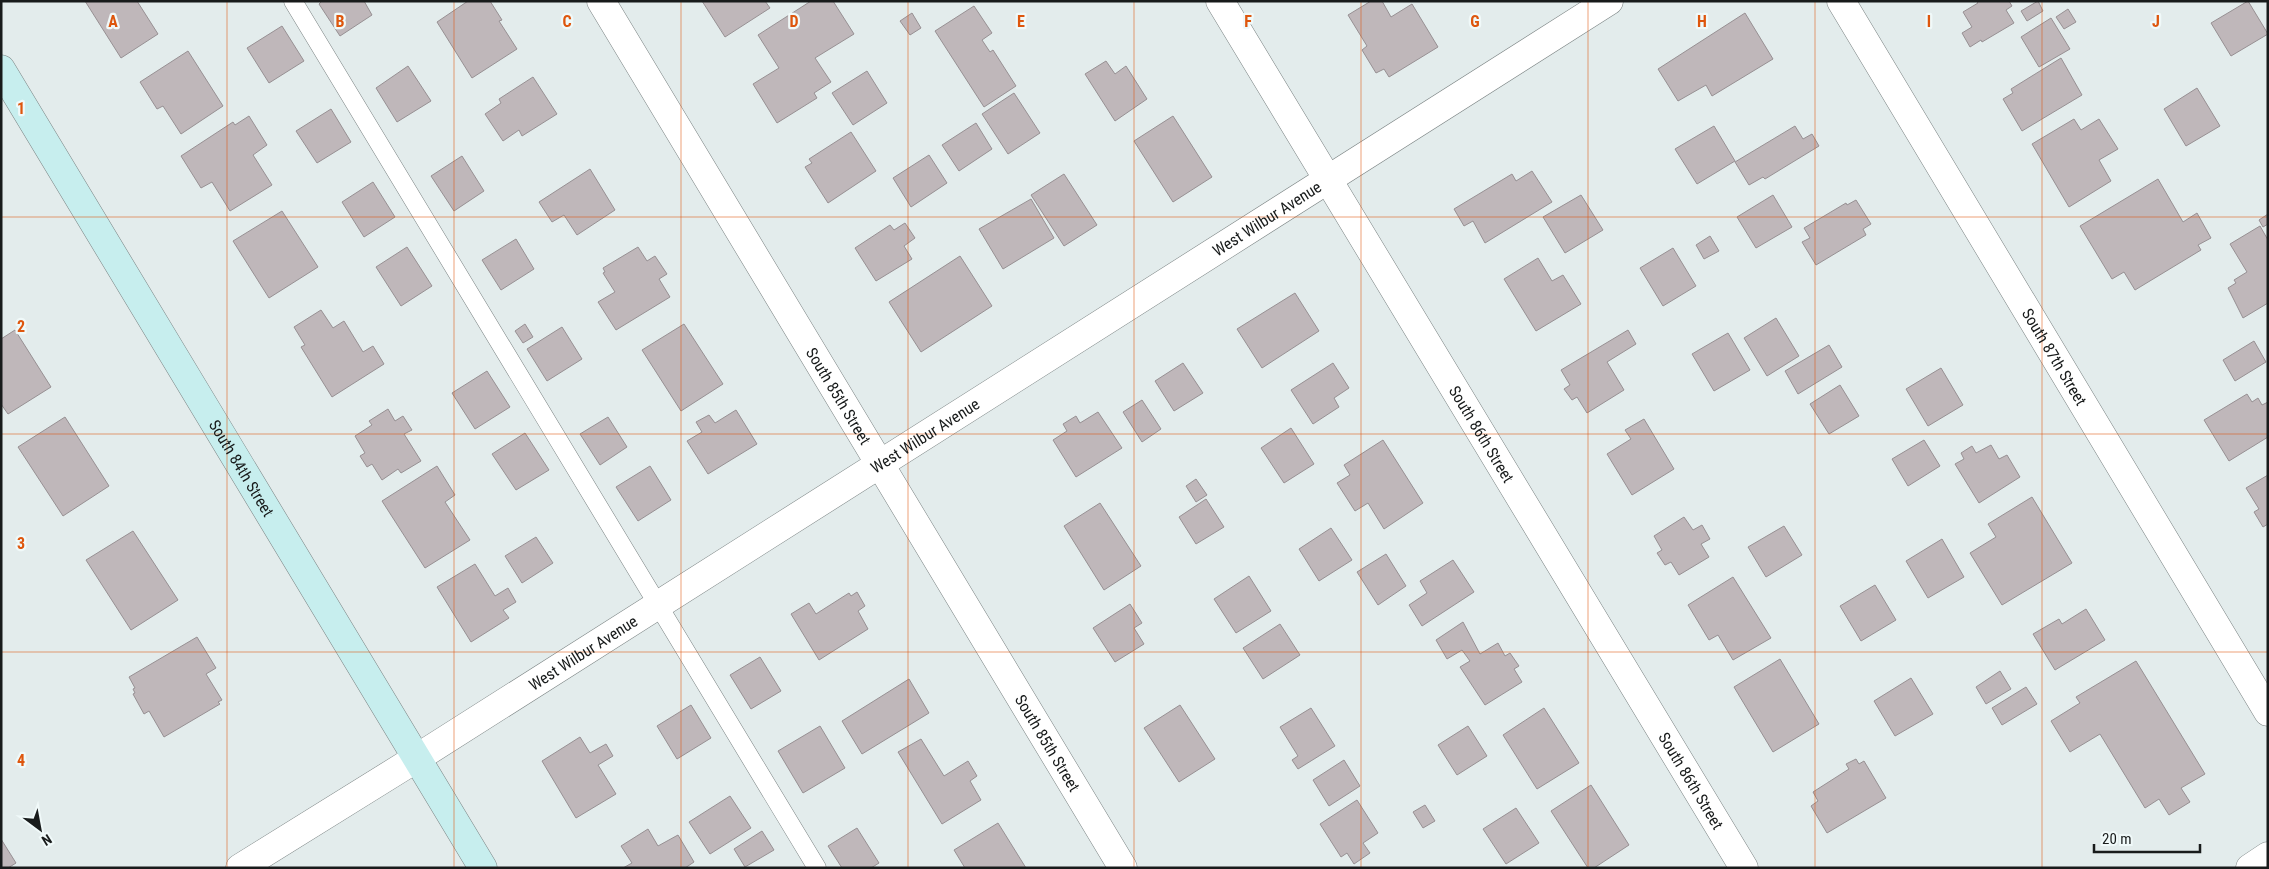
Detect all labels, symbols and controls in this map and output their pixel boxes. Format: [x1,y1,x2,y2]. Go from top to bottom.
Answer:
text: A [108,12,118,31]
text: B [336,12,345,31]
text: C [562,12,572,31]
text: D [789,12,799,31]
text: E [1017,12,1025,31]
text: F [1244,12,1252,31]
text: G [1470,12,1480,31]
text: H [1697,12,1707,31]
text: I [1927,12,1931,31]
text: J [2152,12,2160,31]
text: 1 [17,99,25,118]
street label: West Wilbur Avenue [1209,177,1325,260]
street label: South 87th Street [2018,305,2091,409]
text: 2 [17,317,25,336]
street label: South 85th Street [802,344,875,448]
street label: South 86th Street [1445,382,1518,486]
street label: West Wilbur Avenue [867,394,983,477]
street label: South 84th Street [205,416,278,520]
text: 3 [17,534,25,553]
street label: West Wilbur Avenue [525,611,641,694]
street label: South 85th Street [1011,691,1084,795]
street label: South 86th Street [1655,729,1728,833]
text: 4 [17,751,25,770]
north arrow [15,804,65,854]
scale bar [2094,822,2200,854]
text: 20 m [2102,830,2132,848]
text: N [39,831,55,849]

